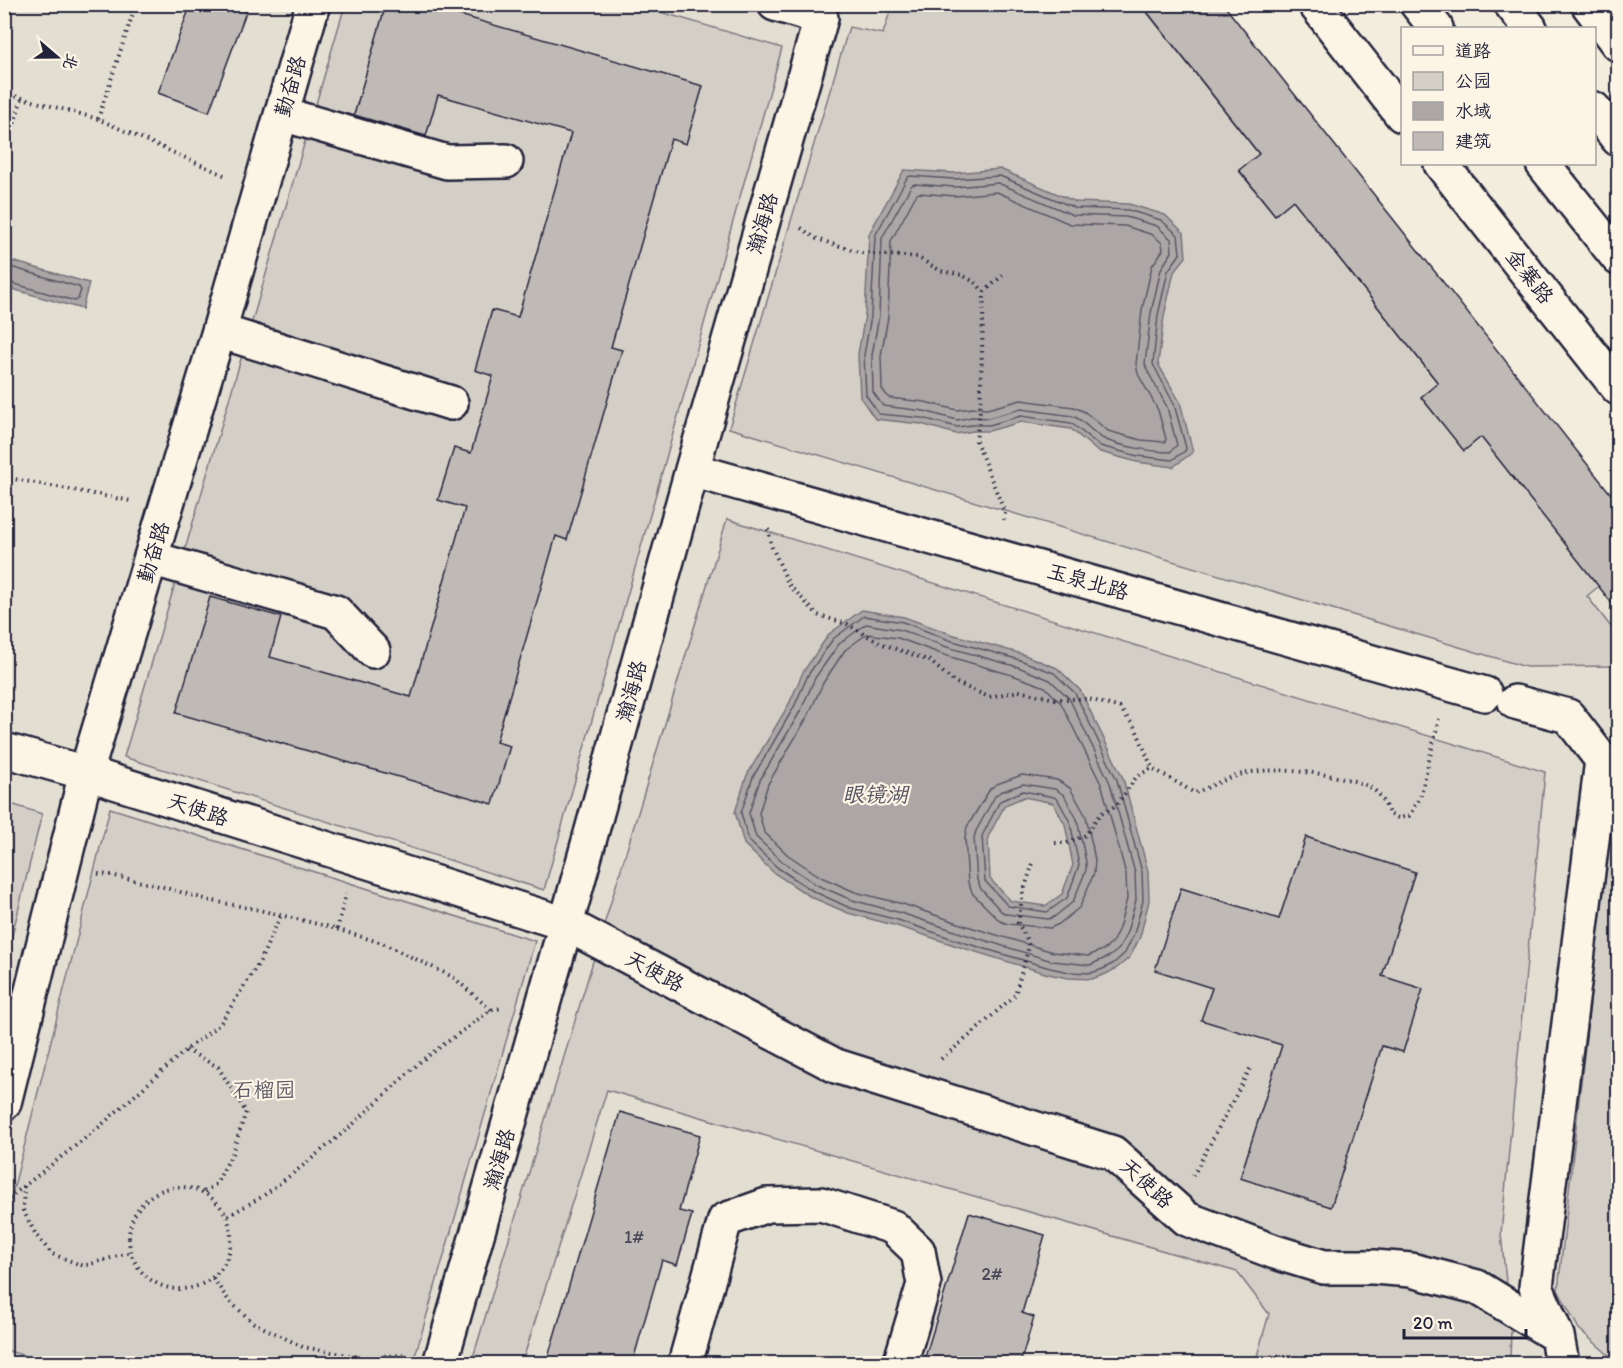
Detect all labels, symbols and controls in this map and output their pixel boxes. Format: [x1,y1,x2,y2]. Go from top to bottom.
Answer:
north arrow [27,27,87,87]
legend [1401,27,1596,165]
text: 道路 [1455,40,1491,62]
text: 北 [59,51,82,73]
street label: 勤奋路 [269,52,311,120]
text: 公园 [1455,70,1491,92]
text: 水域 [1455,100,1491,122]
text: 建筑 [1455,130,1491,152]
street label: 瀚海路 [741,189,783,257]
street label: 金寨路 [1501,243,1559,309]
street label: 勤奋路 [132,518,174,586]
street label: 玉泉北路 [1044,557,1132,605]
street label: 瀚海路 [611,657,651,725]
water label: 眼镜湖 [842,781,910,808]
street label: 天使路 [164,787,232,831]
street label: 天使路 [621,945,689,997]
park label: 石榴园 [233,1077,296,1102]
street label: 瀚海路 [478,1125,520,1193]
street label: 天使路 [1115,1153,1179,1213]
house number: 1# [624,1226,644,1248]
house number: 2# [981,1263,1003,1285]
scale bar [1404,1302,1526,1340]
text: 20 m [1413,1312,1453,1334]

